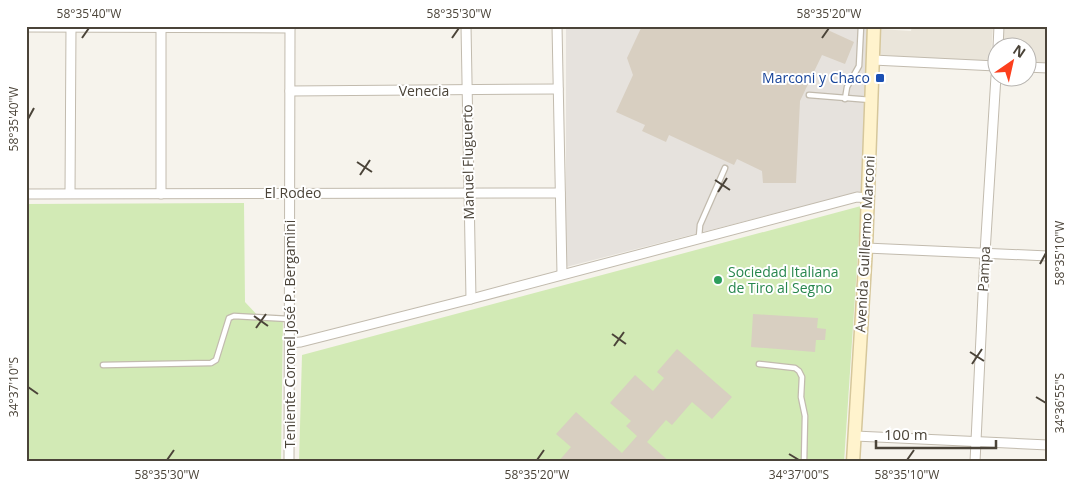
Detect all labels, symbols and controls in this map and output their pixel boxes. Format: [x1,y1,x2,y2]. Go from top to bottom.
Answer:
text: 58°35'40"W [57,5,121,22]
text: 58°35'30"W [427,5,491,22]
text: 58°35'20"W [797,5,861,22]
north arrow [986,38,1036,88]
text: N [1010,40,1030,62]
place label: Marconi y Chaco [762,68,870,87]
marker: Marconi y Chaco [874,72,886,84]
street label: Venecia [399,81,449,100]
text: 58°35'40"W [5,87,22,151]
street label: Manuel Fluguerto [457,104,478,220]
street label: Avenida Guillermo Marconi [850,155,879,333]
street label: El Rodeo [265,183,321,202]
street label: Teniente Coronel José P. Bergamini [280,220,299,448]
text: 58°35'10"W [1051,221,1068,285]
street label: Pampa [973,246,994,292]
place label: Sociedad Italiana de Tiro al Segno [728,262,839,297]
marker: Sociedad Italiana de Tiro al Segno [712,274,724,286]
text: 34°37'10"S [5,357,22,417]
text: 34°36'55"S [1051,373,1068,433]
scale bar [876,418,996,450]
text: 100 m [884,424,928,444]
text: 58°35'30"W [135,466,199,483]
text: 58°35'20"W [505,466,569,483]
text: 34°37'00"S [769,466,829,483]
text: 58°35'10"W [875,466,939,483]

